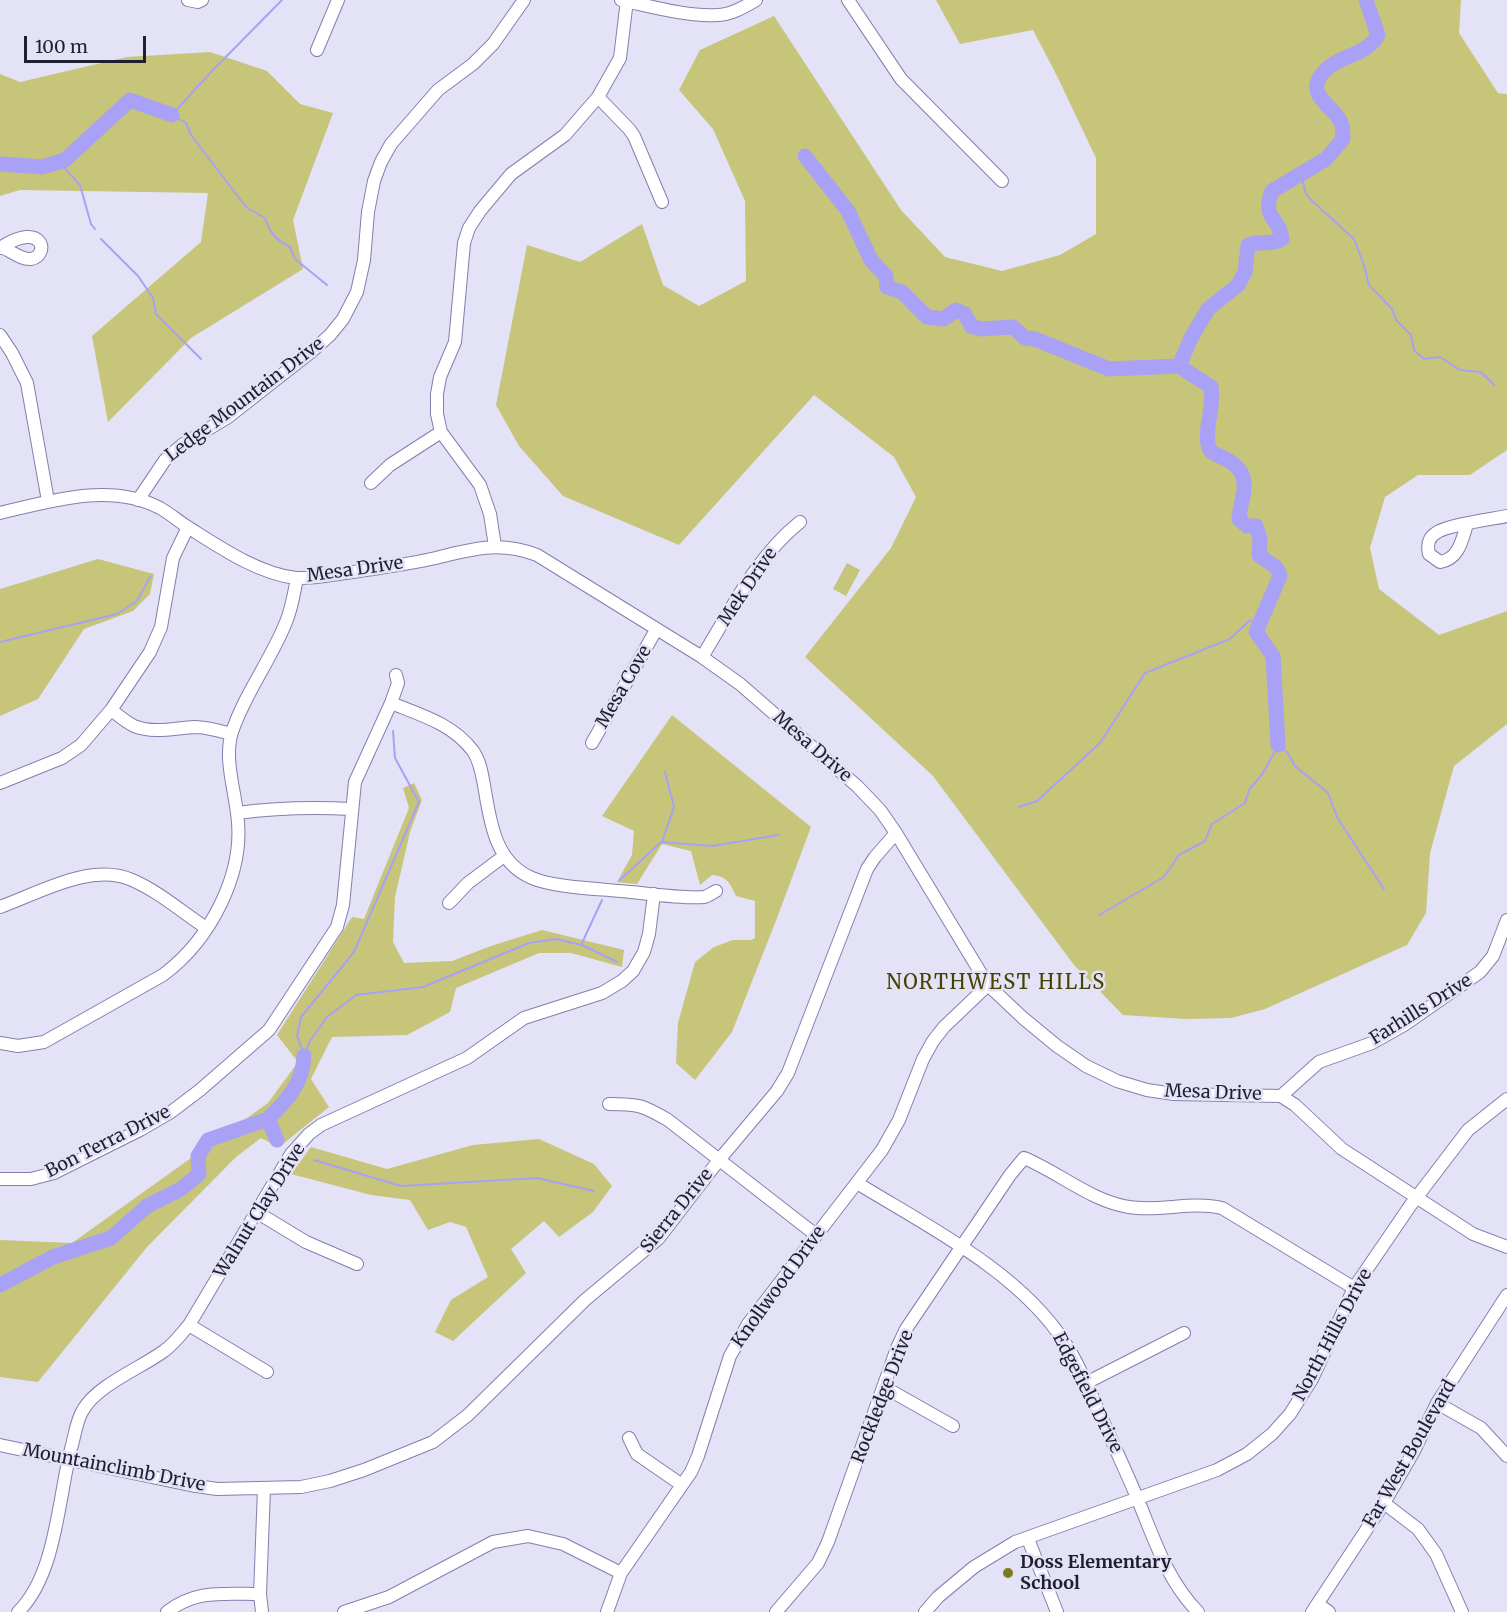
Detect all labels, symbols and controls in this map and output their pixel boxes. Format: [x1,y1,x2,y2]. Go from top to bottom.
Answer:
scale bar [27,24,148,62]
text: 100 m [35,35,88,58]
street label: Ledge Mountain Drive [161,333,329,467]
street label: Mek Drive [714,544,782,630]
street label: Mesa Drive [305,553,405,587]
street label: Mesa Cove [592,642,656,732]
street label: Mesa Drive [768,707,856,787]
street label: Farhills Drive [1366,970,1476,1050]
district label: NORTHWEST HILLS [886,971,1106,995]
street label: Mesa Drive [1164,1081,1262,1105]
street label: Bon Terra Drive [42,1101,174,1183]
street label: Walnut Clay Drive [210,1140,310,1282]
street label: Sierra Drive [636,1164,718,1258]
street label: Knollwood Drive [728,1222,830,1352]
street label: North Hills Drive [1289,1265,1377,1405]
street label: Rockledge Drive [848,1327,918,1467]
street label: Edgefield Drive [1047,1329,1127,1457]
street label: Far West Boulevard [1359,1376,1461,1532]
street label: Mountainclimb Drive [21,1440,207,1496]
place label: Doss Elementary School [1020,1552,1171,1594]
marker: Doss Elementary School [1001,1566,1015,1580]

